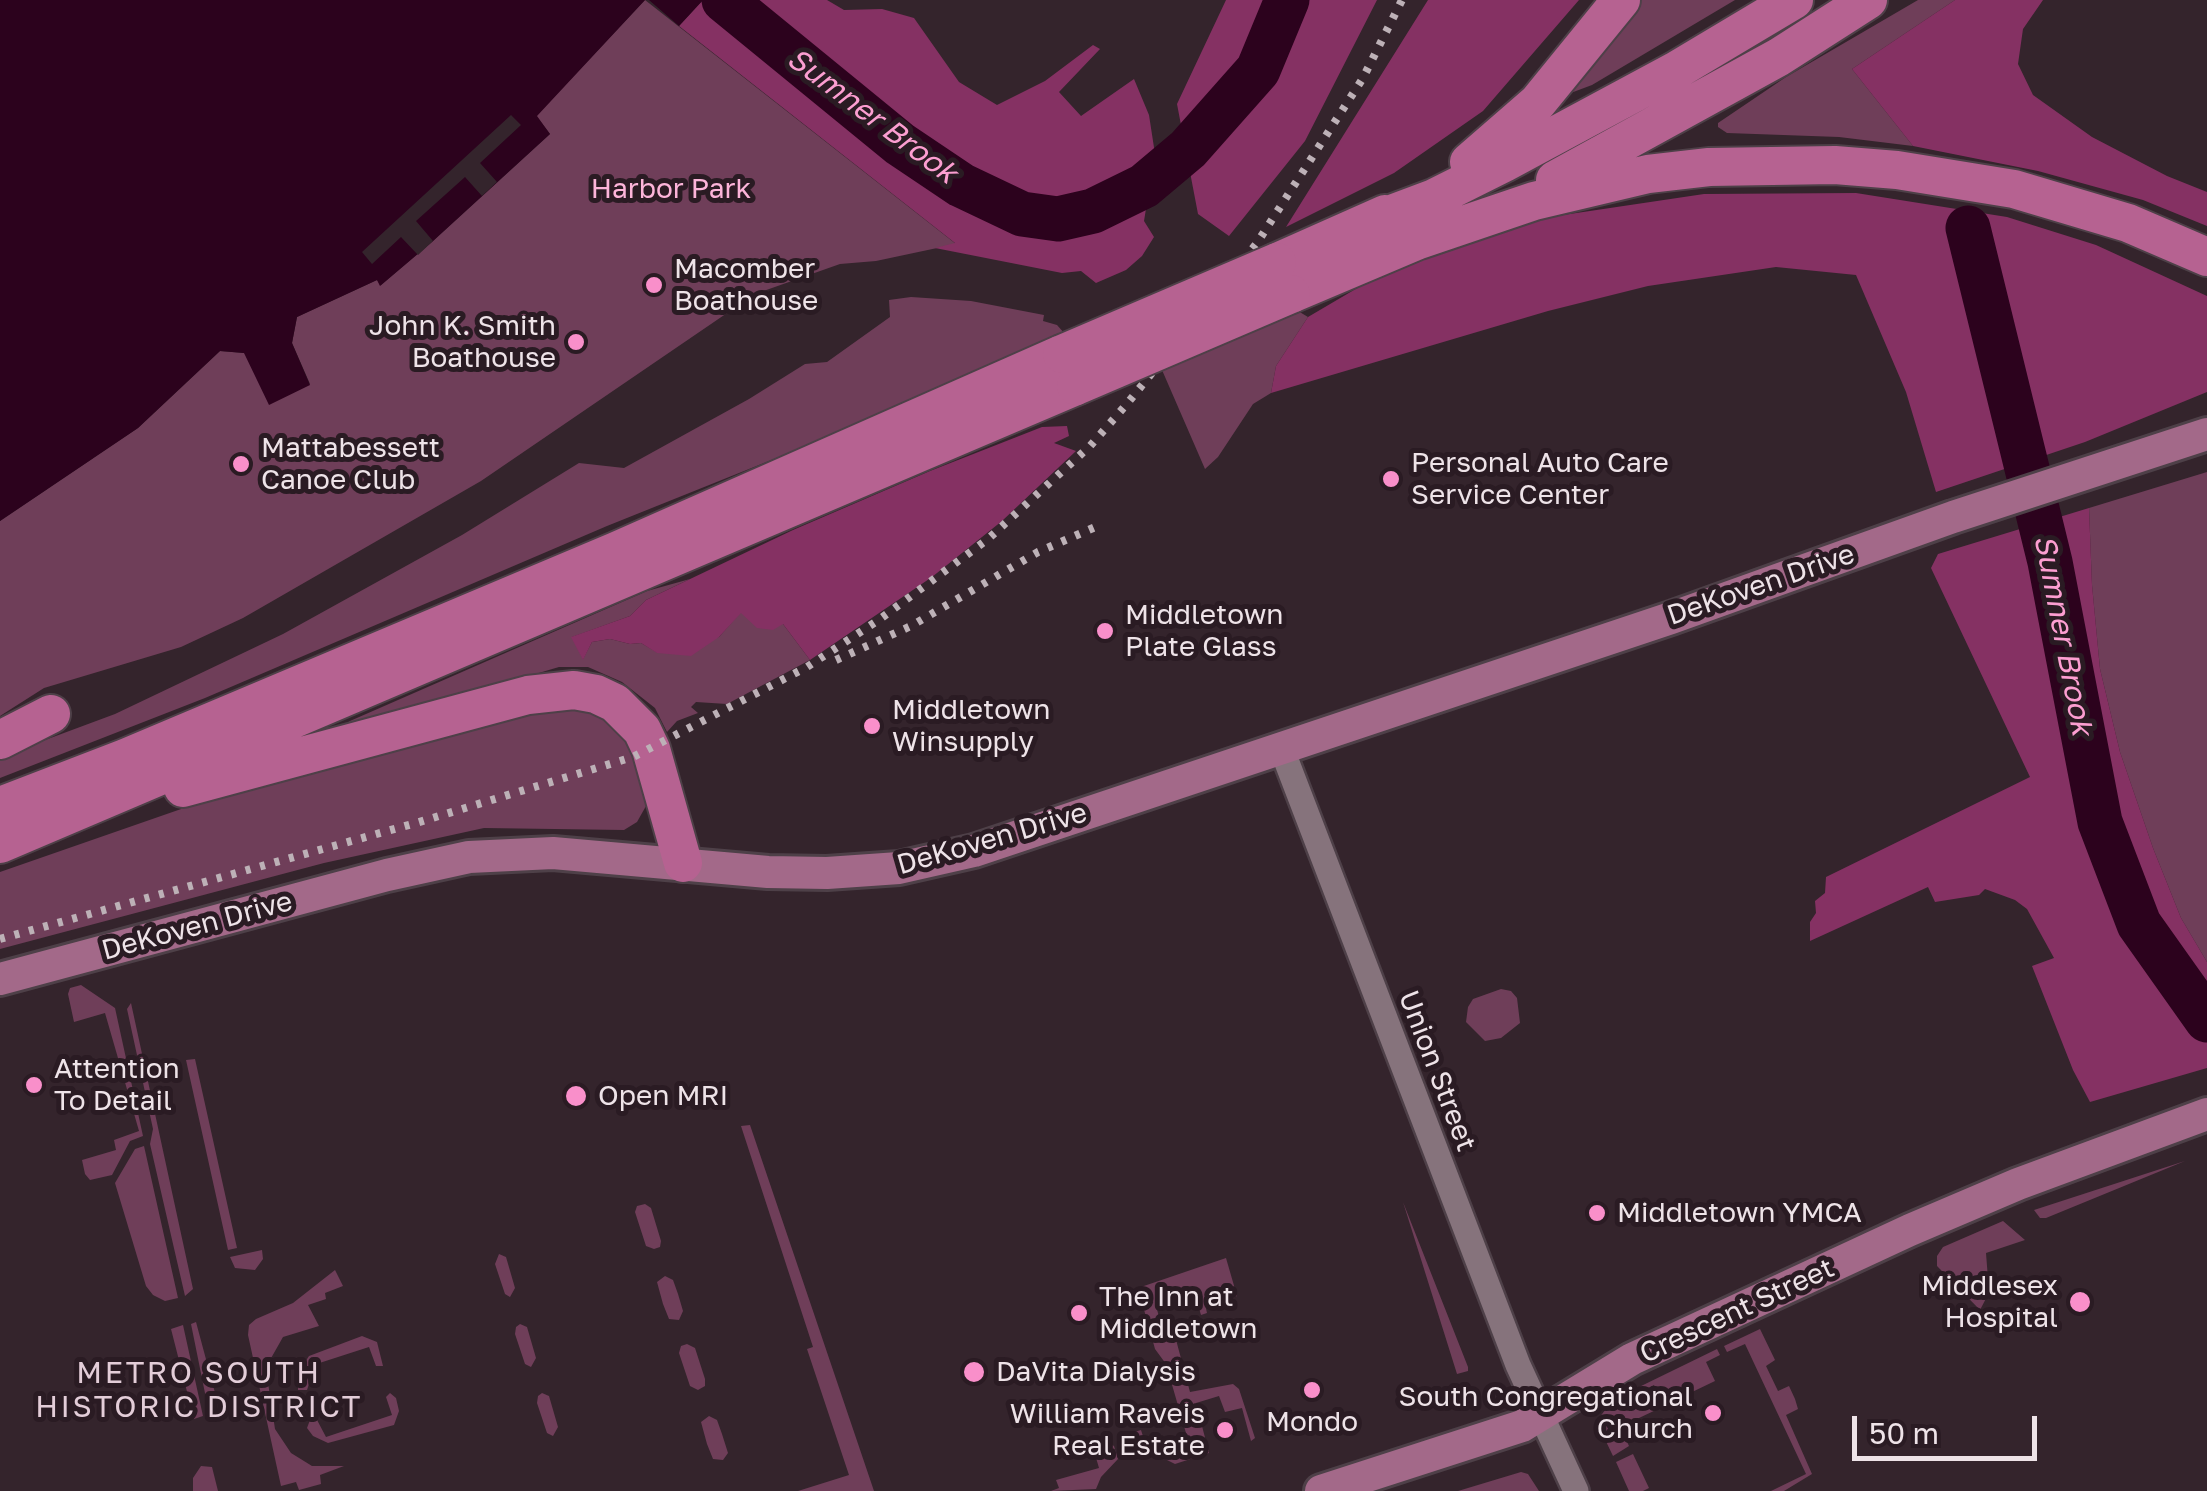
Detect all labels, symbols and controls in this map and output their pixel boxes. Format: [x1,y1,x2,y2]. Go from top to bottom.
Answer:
water label: Sumner Brook [780,40,964,192]
park label: Harbor Park [591,172,751,206]
place label: Macomber Boathouse [674,252,818,318]
marker: Macomber Boathouse [643,274,665,296]
place label: John K. Smith Boathouse [369,309,556,375]
marker: John K. Smith Boathouse [565,331,587,353]
place label: Mattabessett Canoe Club [261,431,440,497]
place label: Personal Auto Care Service Center [1411,446,1669,512]
marker: Mattabessett Canoe Club [230,453,252,475]
marker: Personal Auto Care Service Center [1380,468,1402,490]
water label: Sumner Brook [2026,532,2100,738]
street label: DeKoven Drive [1663,537,1859,633]
place label: Middletown Plate Glass [1125,598,1284,664]
marker: Middletown Plate Glass [1094,620,1116,642]
place label: Middletown Winsupply [892,693,1051,759]
marker: Middletown Winsupply [861,715,883,737]
street label: DeKoven Drive [893,796,1091,882]
street label: DeKoven Drive [98,884,296,968]
street label: Union Street [1391,986,1483,1156]
place label: Attention To Detail [54,1052,180,1118]
marker: Attention To Detail [23,1074,45,1096]
place label: Open MRI [598,1079,728,1113]
marker: Open MRI [563,1083,589,1109]
place label: Middletown YMCA [1617,1196,1862,1230]
marker: Middletown YMCA [1586,1202,1608,1224]
street label: Crescent Street [1635,1251,1839,1371]
place label: Middlesex Hospital [1921,1269,2058,1335]
place label: The Inn at Middletown [1099,1280,1258,1346]
marker: Middlesex Hospital [2067,1289,2093,1315]
marker: The Inn at Middletown [1068,1302,1090,1324]
district label: METRO SOUTH HISTORIC DISTRICT [35,1355,363,1426]
place label: DaVita Dialysis [996,1355,1196,1389]
marker: DaVita Dialysis [961,1359,987,1385]
marker: Mondo [1301,1379,1323,1401]
place label: South Congregational Church [1398,1380,1693,1446]
scale bar [1857,1396,2042,1458]
place label: William Raveis Real Estate [1010,1397,1205,1463]
marker: South Congregational Church [1702,1402,1724,1424]
place label: Mondo [1266,1405,1358,1439]
text: 50 m [1869,1415,1939,1451]
marker: William Raveis Real Estate [1214,1419,1236,1441]

